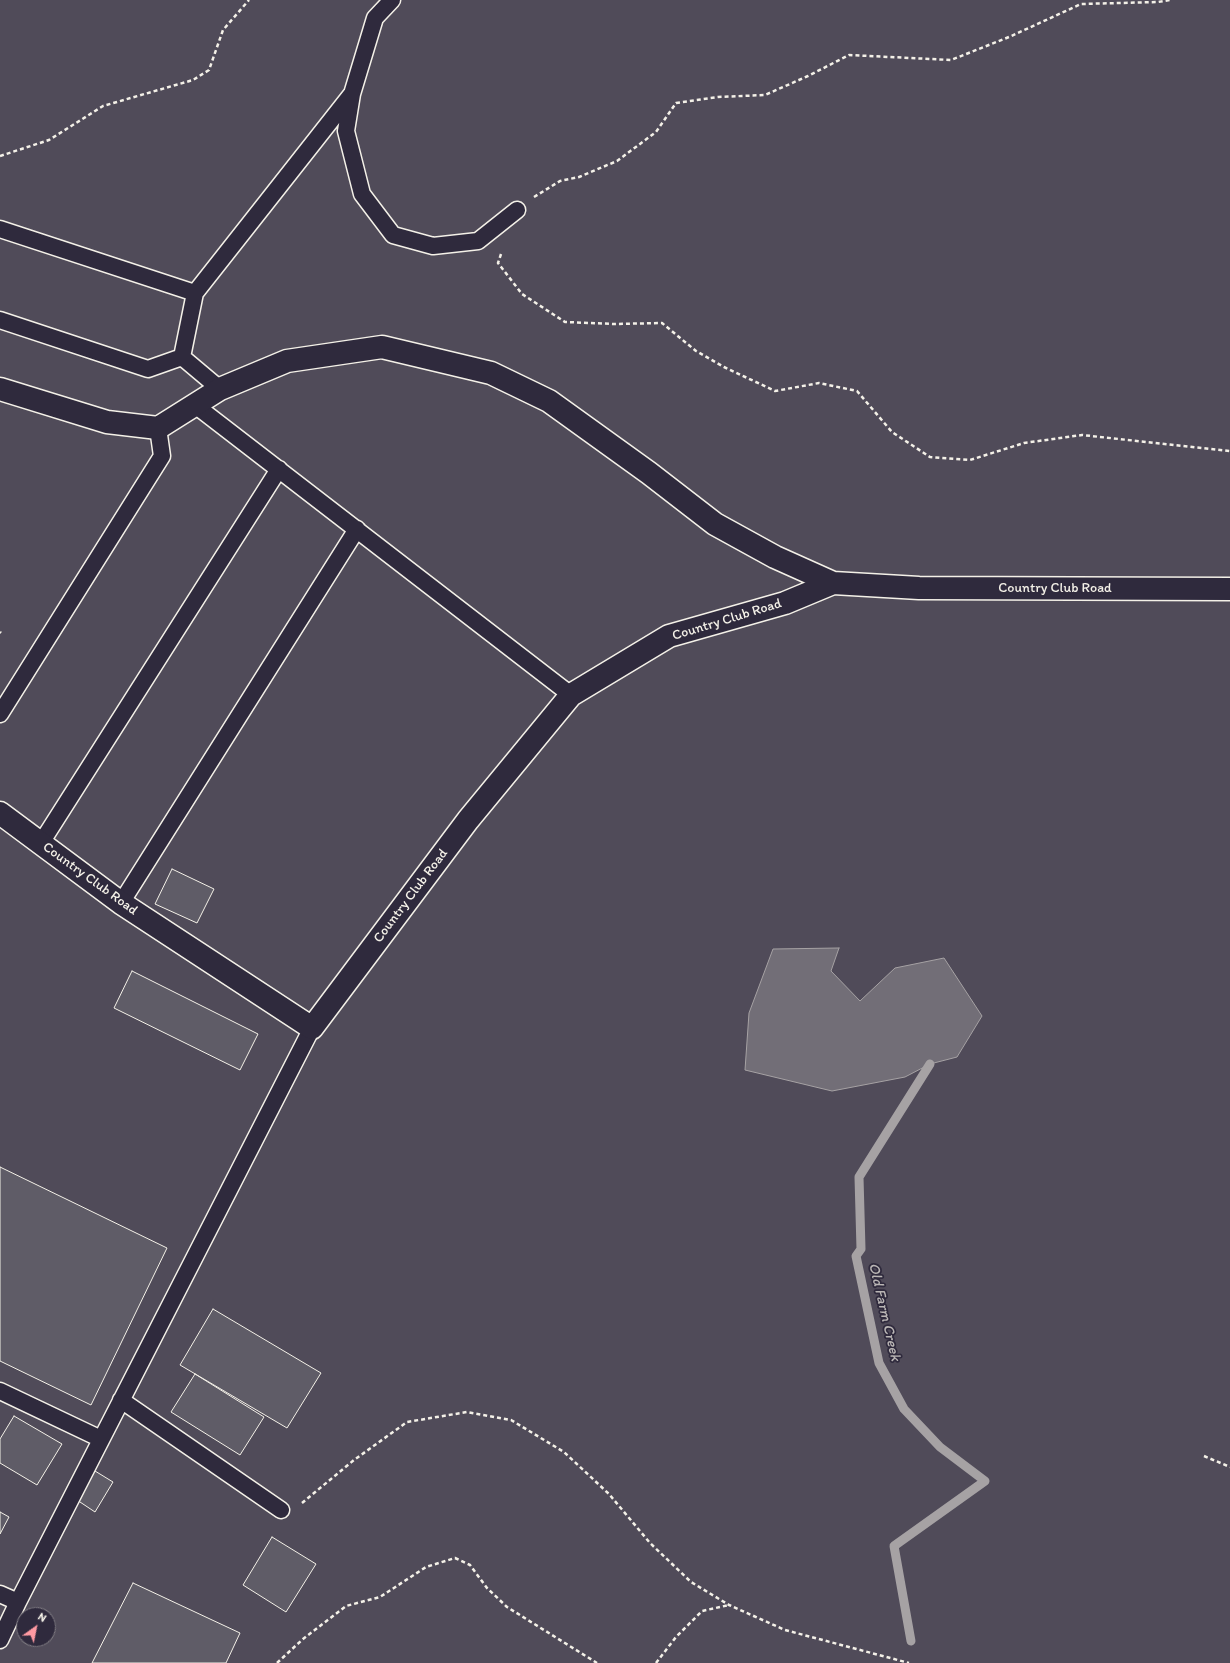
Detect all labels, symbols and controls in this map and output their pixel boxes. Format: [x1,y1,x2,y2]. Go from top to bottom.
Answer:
street label: Country Club Road [998,580,1112,596]
street label: Country Club Road [670,595,784,645]
street label: Country Club Road [39,839,141,919]
street label: Country Club Road [370,846,452,946]
water label: Old Farm Creek [864,1261,904,1363]
north arrow [16,1607,56,1647]
text: N [36,1610,49,1625]

